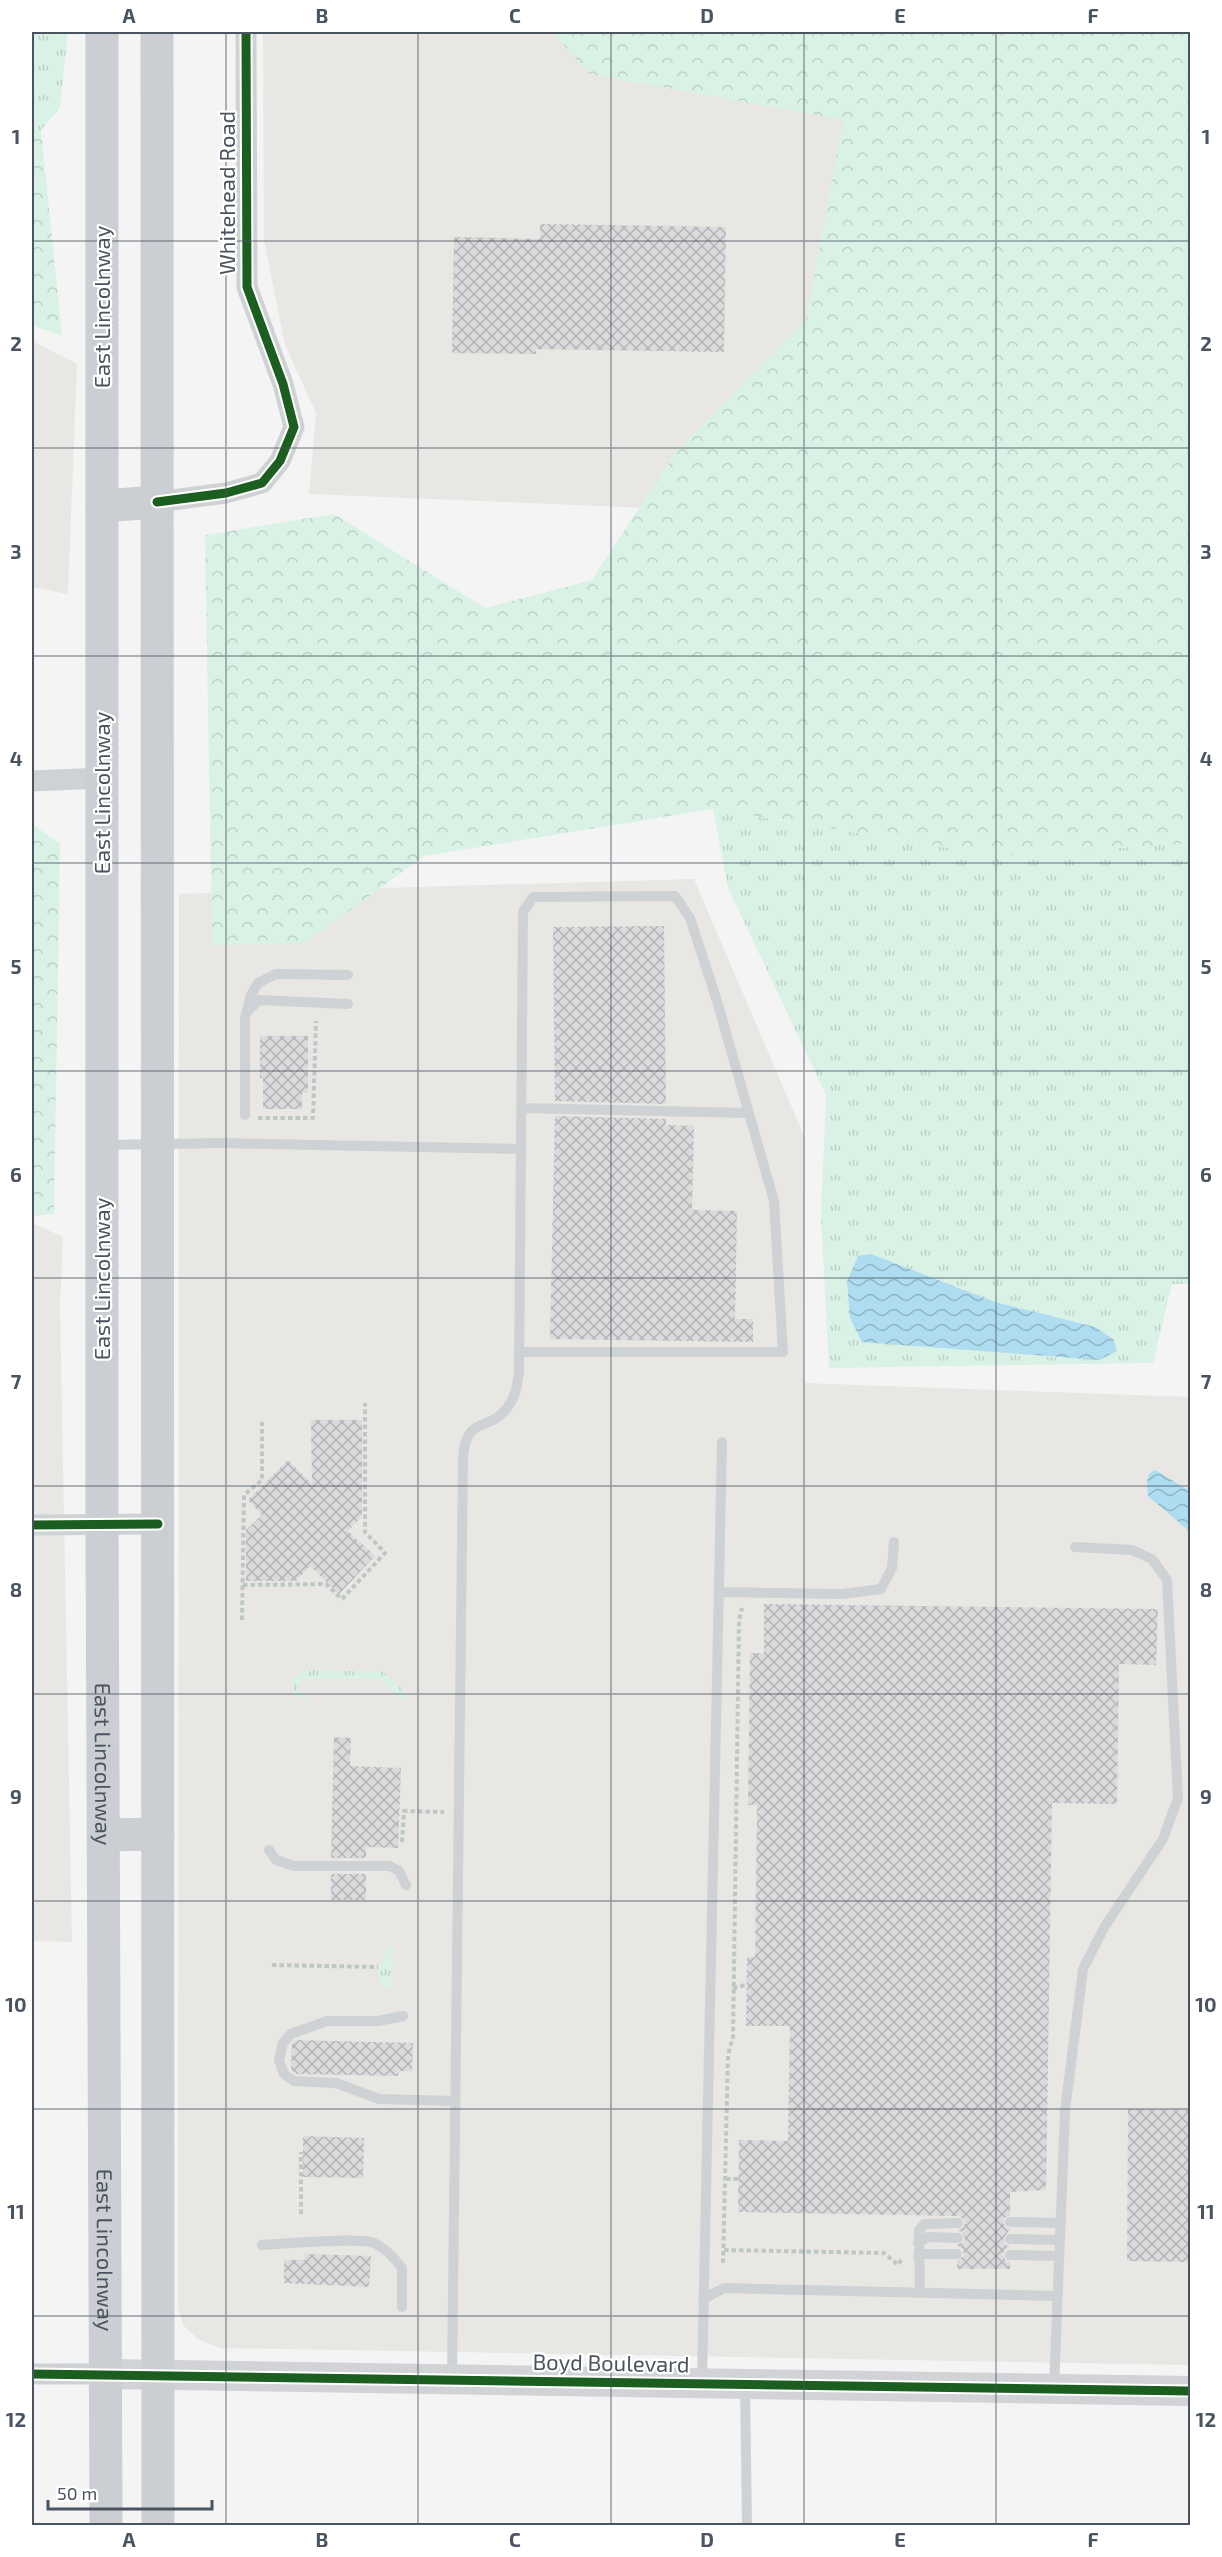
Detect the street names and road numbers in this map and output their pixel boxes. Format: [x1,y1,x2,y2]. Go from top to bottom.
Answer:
street label: Whitehead Road [213,111,239,275]
street label: East Lincolnway [88,225,114,388]
street label: East Lincolnway [88,711,114,874]
street label: East Lincolnway [88,1197,114,1360]
street label: East Lincolnway [91,1683,117,1846]
street label: East Lincolnway [93,2169,119,2332]
street label: Boyd Boulevard [532,2348,690,2376]

